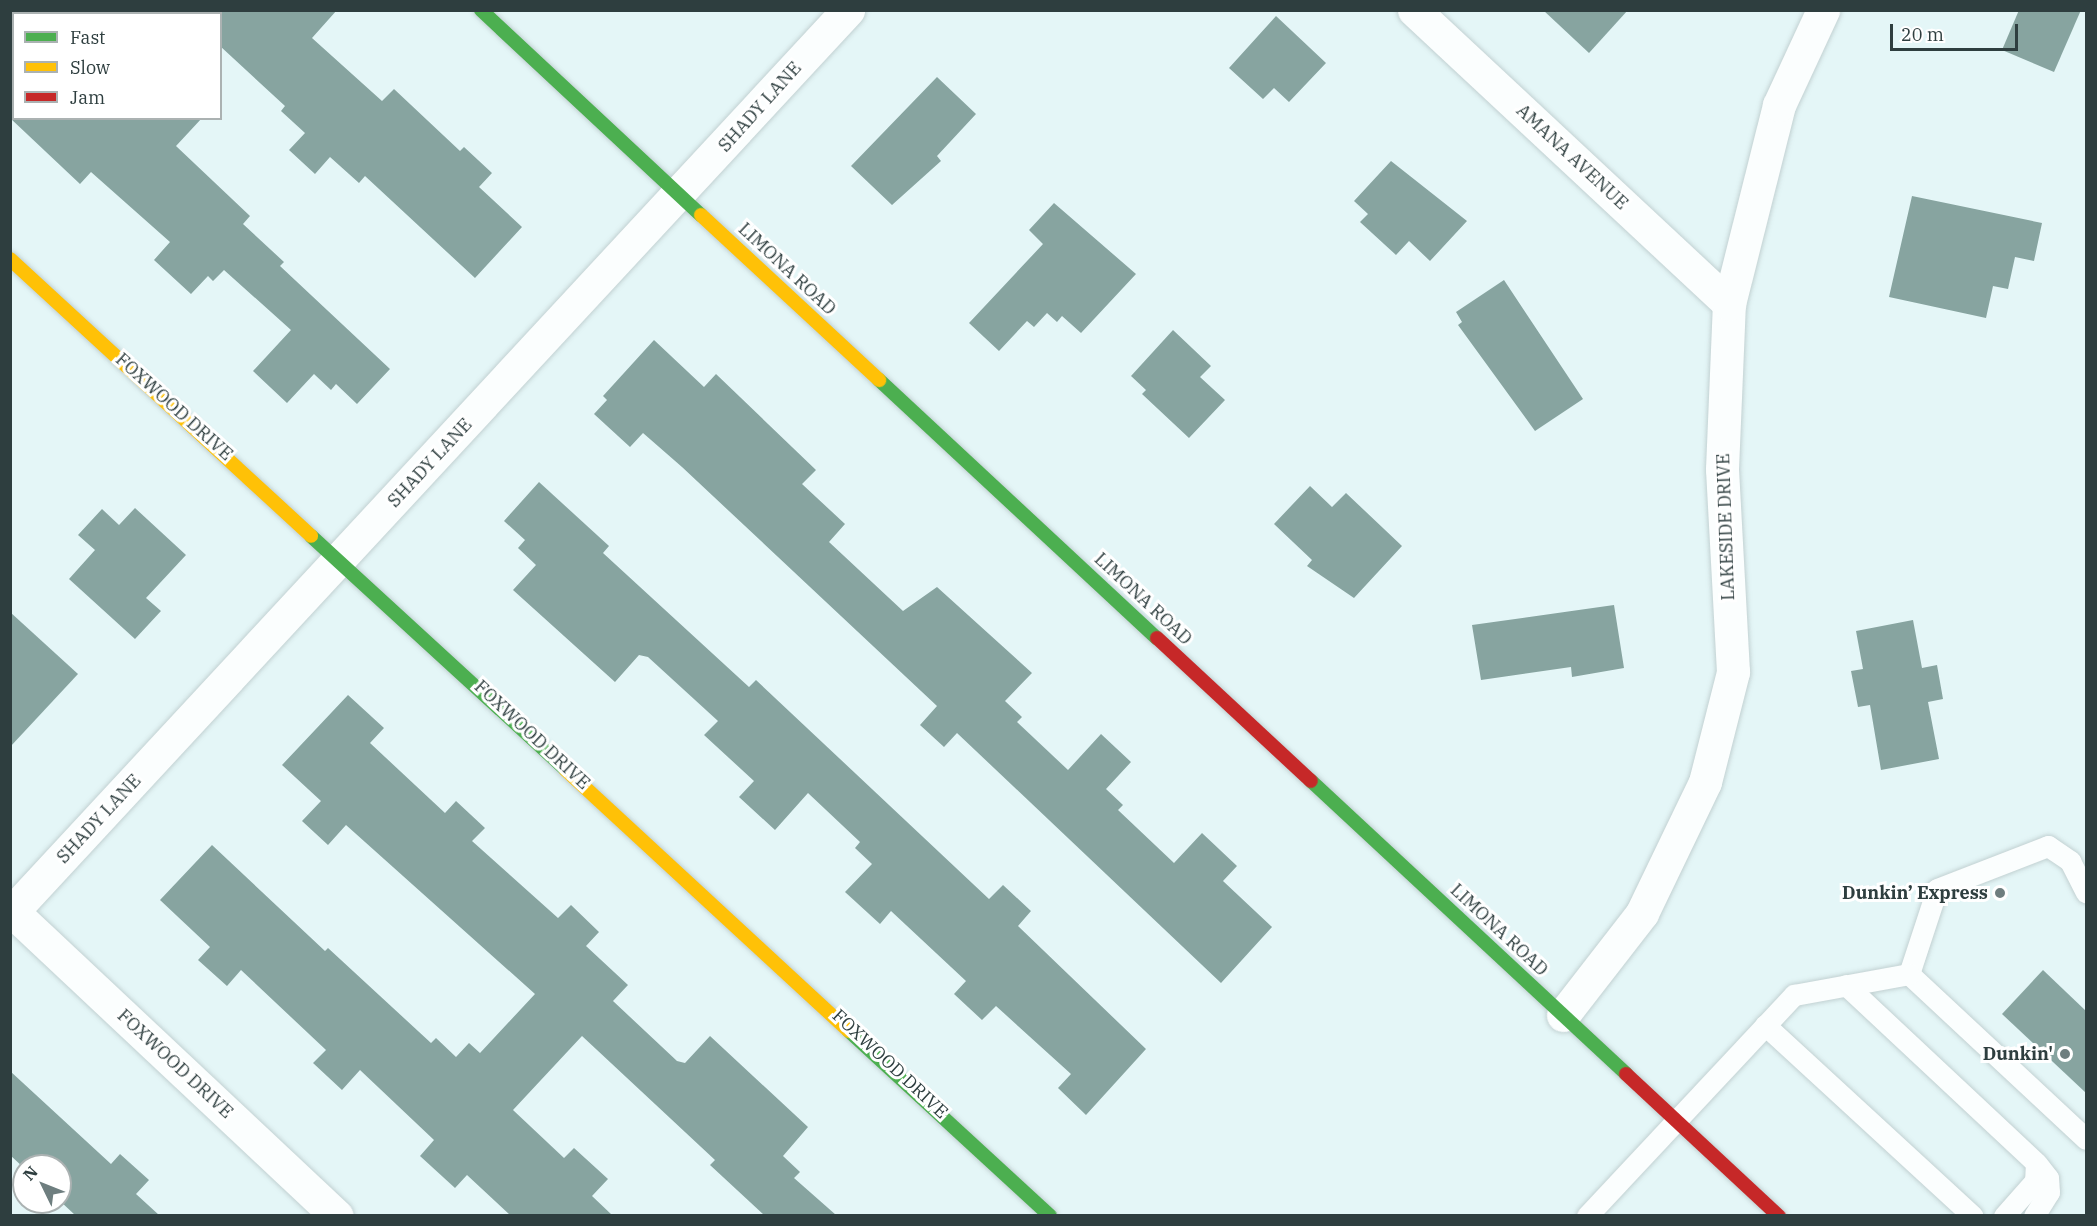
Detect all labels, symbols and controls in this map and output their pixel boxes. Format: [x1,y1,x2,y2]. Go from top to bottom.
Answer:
legend [12,12,222,120]
scale bar [1893,12,2020,50]
text: 20 m [1901,23,1944,46]
text: Fast [70,26,105,49]
text: Slow [70,56,110,79]
street label: SHADY LANE [714,58,806,156]
text: Jam [70,86,105,109]
street label: AMANA AVENUE [1512,100,1632,214]
street label: LIMONA ROAD [734,218,840,320]
street label: FOXWOOD DRIVE [111,349,237,465]
street label: SHADY LANE [383,414,477,512]
street label: LAKESIDE DRIVE [1713,453,1739,601]
street label: LIMONA ROAD [1090,548,1196,650]
street label: FOXWOOD DRIVE [470,676,594,794]
street label: SHADY LANE [52,770,146,868]
street label: LIMONA ROAD [1446,879,1552,981]
place label: Dunkin’ Express [1842,882,1988,904]
marker: Dunkin’ Express [1993,886,2007,900]
street label: FOXWOOD DRIVE [113,1005,237,1123]
street label: FOXWOOD DRIVE [828,1005,952,1123]
place label: Dunkin' [1983,1043,2053,1065]
marker: Dunkin' [2058,1047,2072,1061]
north arrow [12,1154,72,1214]
text: N [19,1162,42,1185]

